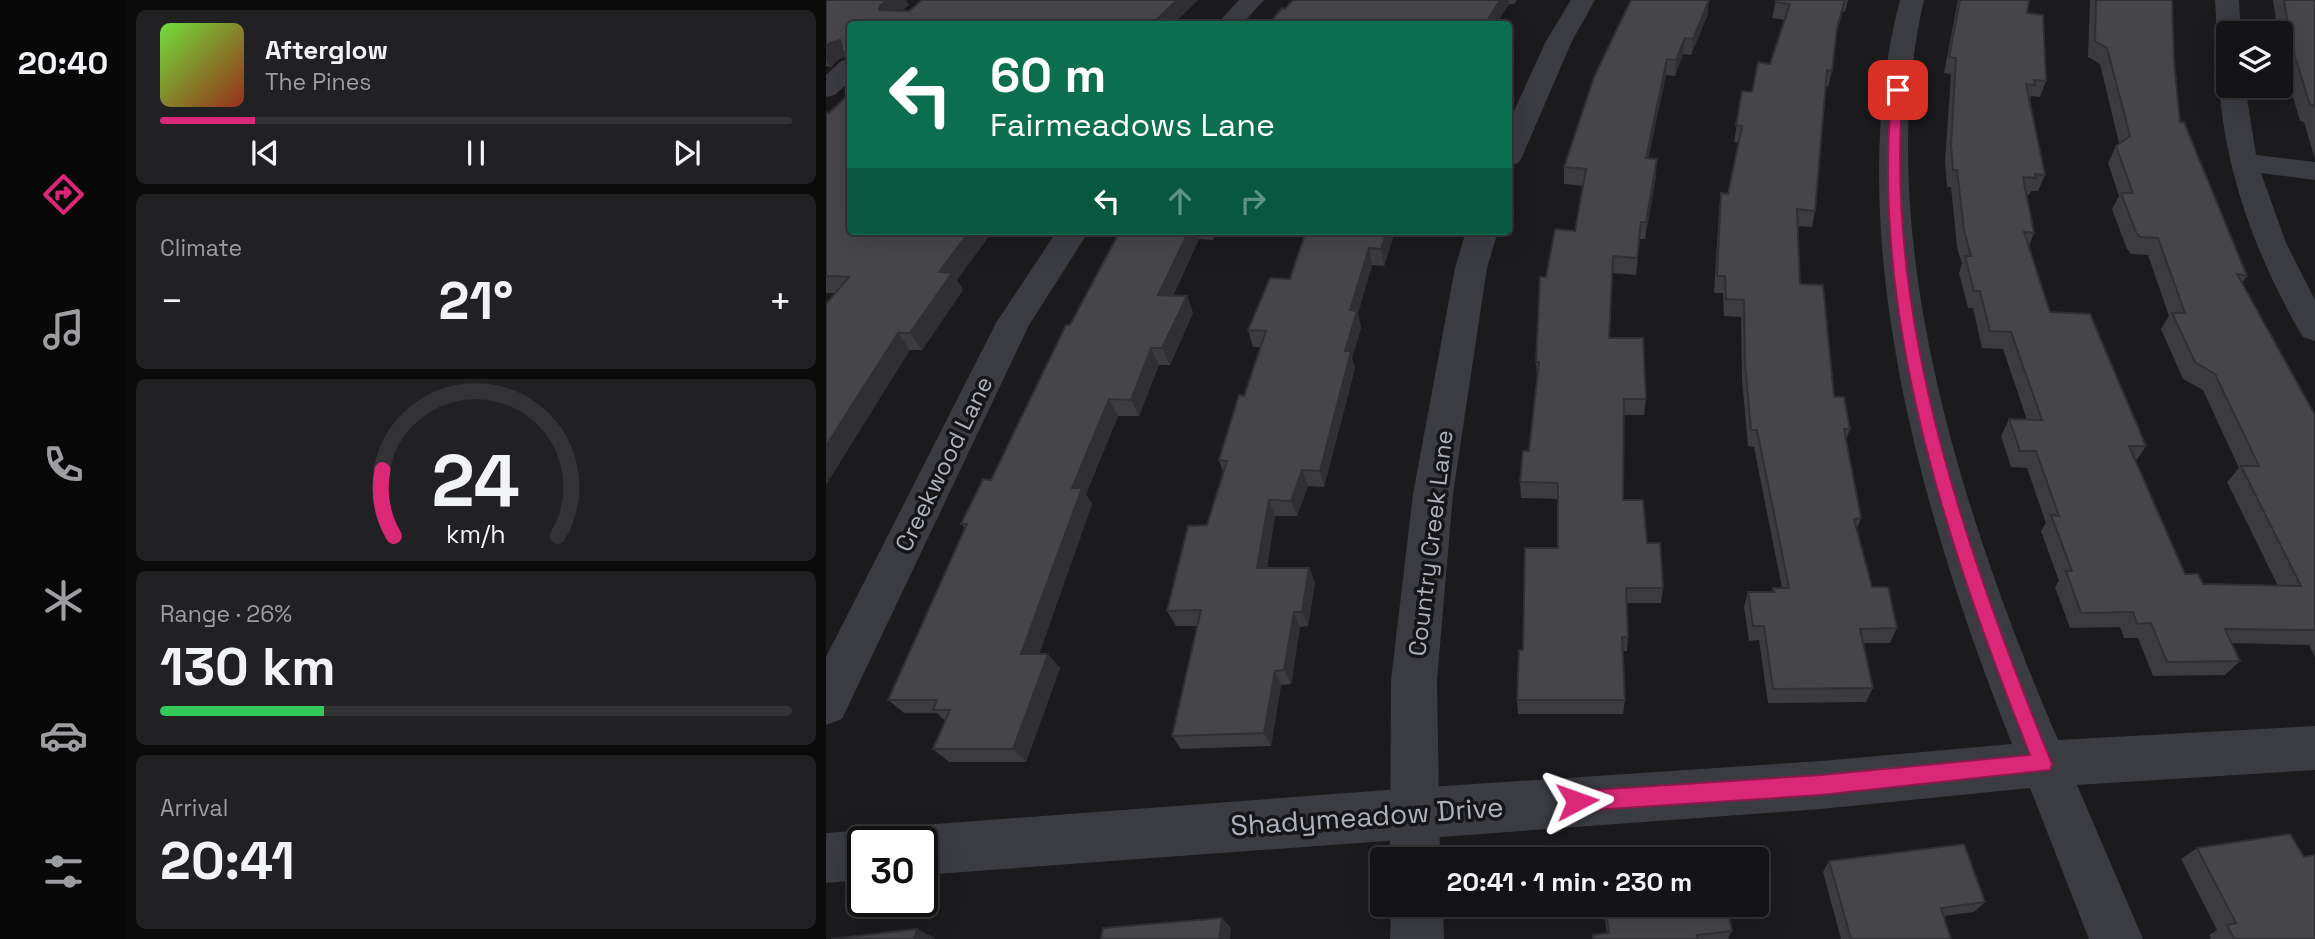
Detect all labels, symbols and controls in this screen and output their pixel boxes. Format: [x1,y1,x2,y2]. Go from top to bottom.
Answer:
map controls [2216,21,2293,98]
button: layers [2216,21,2293,98]
text: Afterglow [265,33,388,67]
text: 20:40 [18,43,108,83]
text: 60 m [990,44,1106,106]
icon: left [875,49,966,140]
pin [1868,60,1928,120]
text: The Pines [265,67,371,97]
icon: arrive [1879,71,1917,109]
text: Fairmeadows Lane [990,105,1275,145]
icon: previous [246,134,284,172]
icon: pause [457,134,495,172]
icon: next [668,134,706,172]
icon: directions [39,170,88,219]
icon: left [1088,182,1126,220]
icon: ahead [1161,182,1199,220]
icon: right [1234,182,1272,220]
text: Climate [160,233,242,263]
text: 21° [439,268,513,334]
text: − [160,277,184,325]
text: + [768,277,792,325]
icon: music [39,305,88,354]
street label: Creekwood Lane [888,371,999,557]
street label: Country Creek Lane [1401,428,1460,658]
text: 24 [432,434,520,527]
icon: phone [39,440,88,489]
text: km/h [446,517,506,549]
icon: climate [39,576,88,625]
text: Range · 26% [160,599,292,629]
text: 130 km [160,634,336,700]
icon: car [39,711,88,760]
position arrow [1540,764,1614,838]
street label: Shadymeadow Drive [1229,789,1505,843]
text: Arrival [160,793,228,823]
speed limit sign: 30 [847,826,938,917]
text: 20:41 [160,828,295,894]
icon: filters [39,847,88,896]
text: 20:41 · 1 min · 230 m [1447,865,1692,899]

